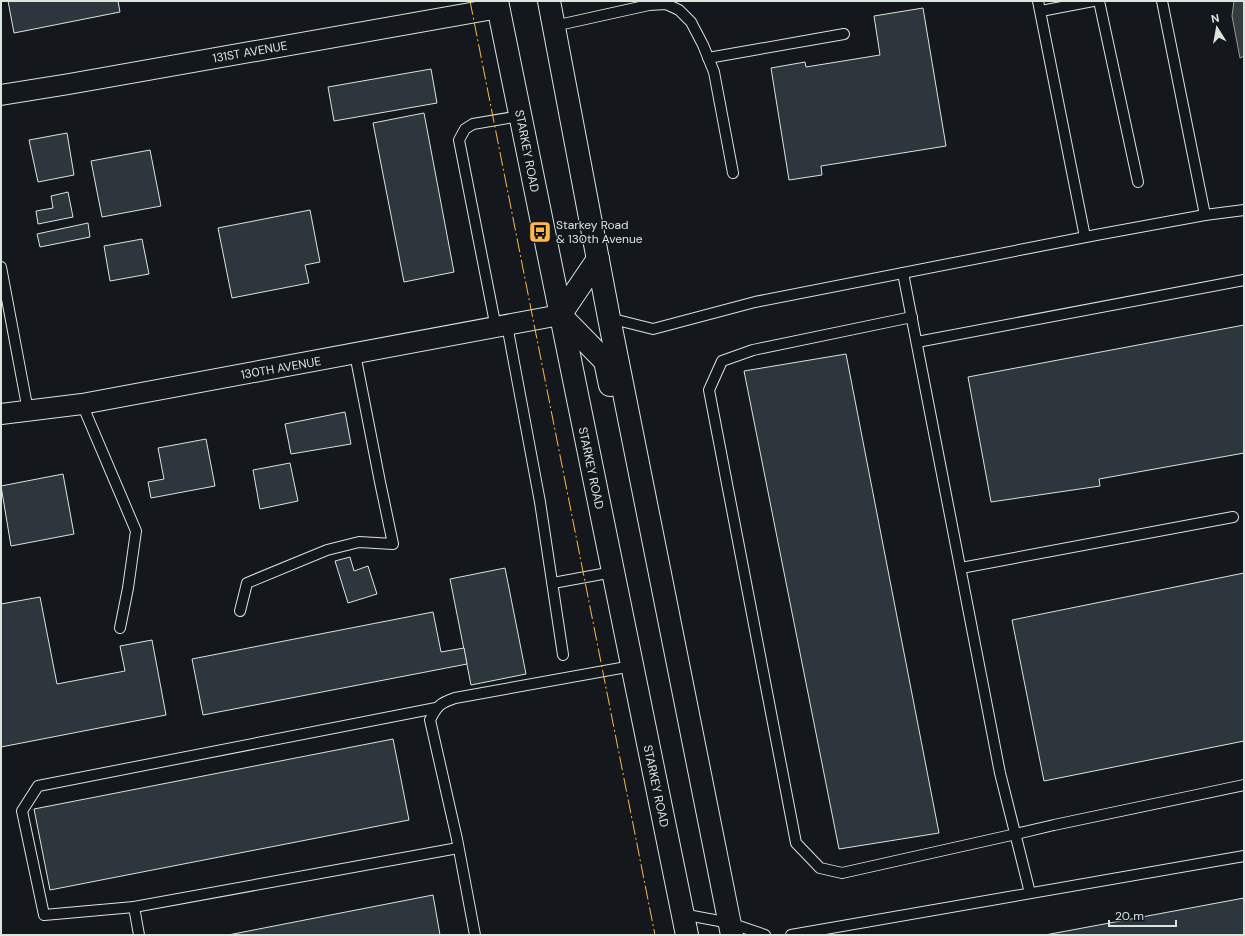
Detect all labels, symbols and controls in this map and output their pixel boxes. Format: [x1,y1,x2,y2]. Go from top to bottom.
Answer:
north arrow [1197,8,1237,48]
text: N [1210,11,1220,26]
street label: 131ST AVENUE [211,38,289,66]
street label: STARKEY ROAD [511,108,543,194]
place label: Starkey Road & 130th Avenue [556,217,643,247]
bus stop icon: Starkey Road & 130th Avenue [527,219,553,245]
street label: 130TH AVENUE [240,353,323,383]
street label: STARKEY ROAD [574,425,608,511]
street label: STARKEY ROAD [639,743,673,829]
scale bar [1109,902,1176,928]
text: 20 m [1115,908,1144,924]

